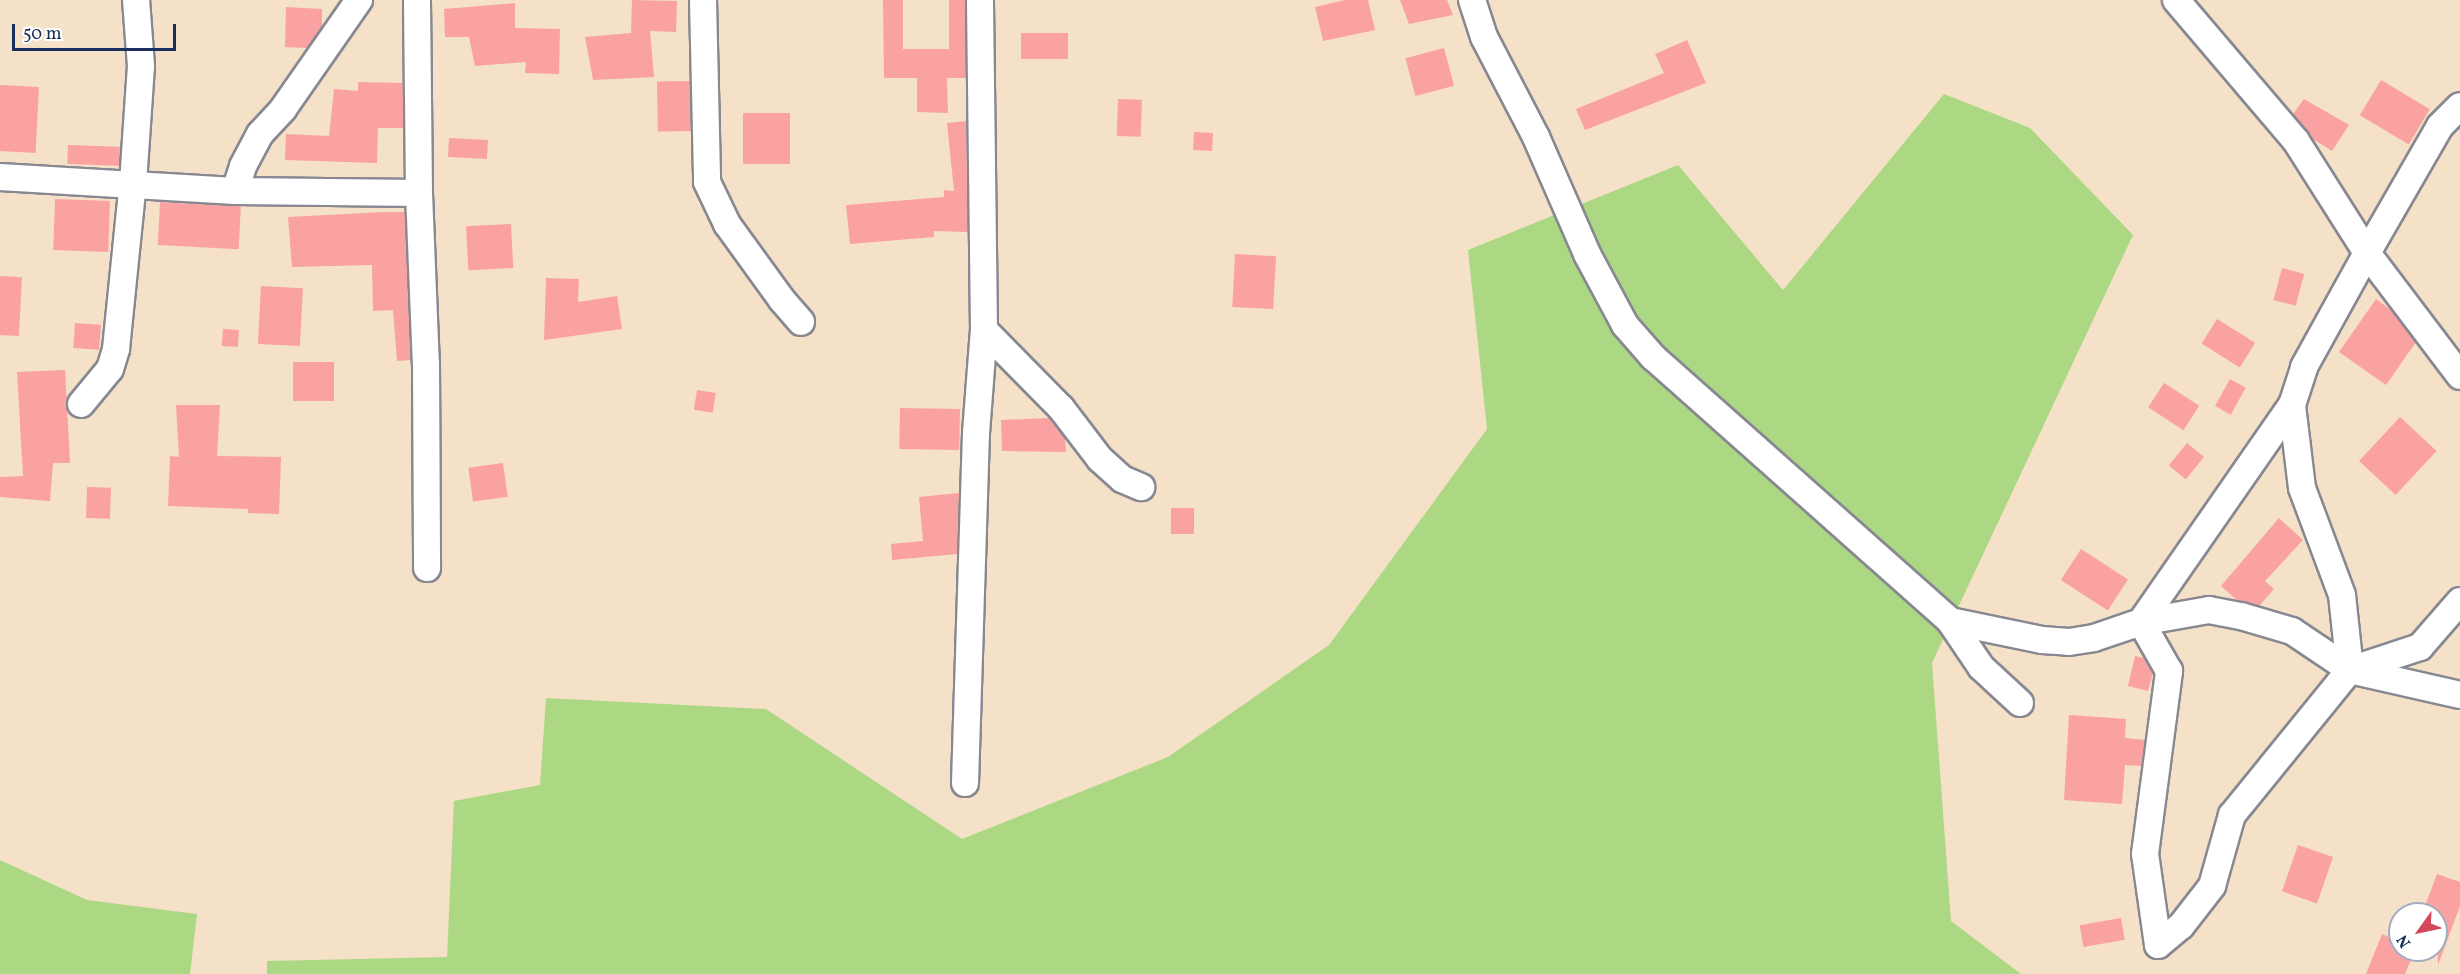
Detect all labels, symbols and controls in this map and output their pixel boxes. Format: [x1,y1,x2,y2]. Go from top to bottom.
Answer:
scale bar [15,12,178,50]
text: 50 m [23,22,62,47]
north arrow [2388,902,2448,962]
text: N [2392,930,2417,952]

